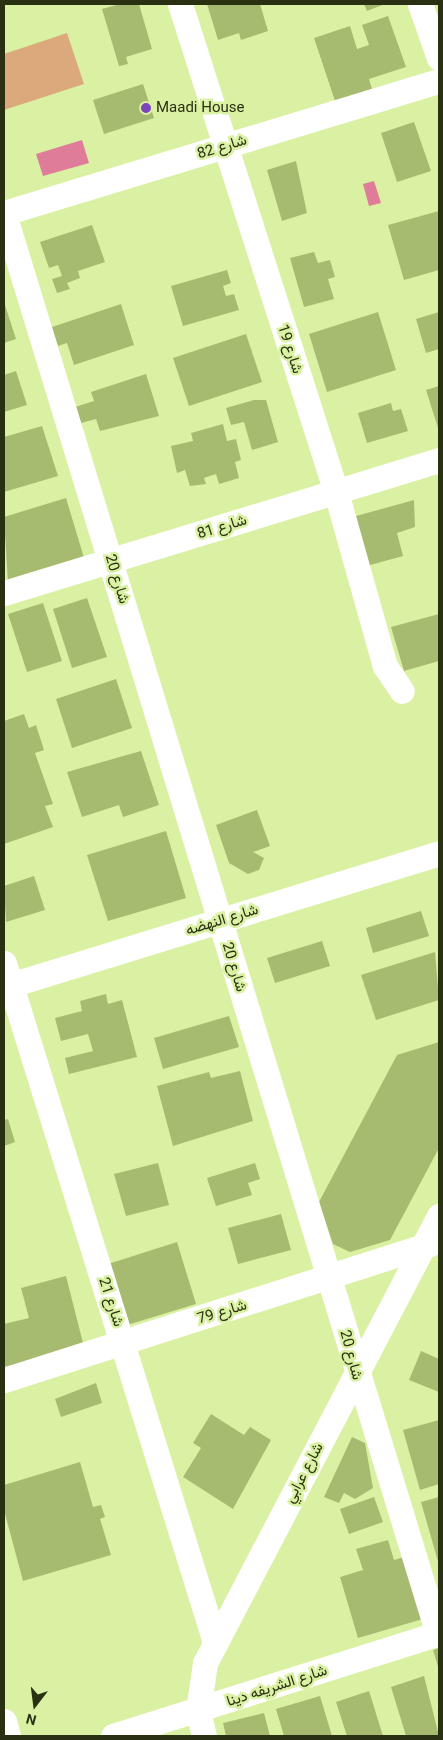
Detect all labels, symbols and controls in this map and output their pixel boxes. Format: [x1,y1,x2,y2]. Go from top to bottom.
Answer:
place label: Maadi House [156,99,244,117]
marker: Maadi House [140,102,152,114]
street label: شارع 82 [195,131,249,163]
street label: شارع 19 [274,322,306,376]
street label: شارع 81 [195,511,249,543]
street label: شارع 20 [101,552,133,606]
street label: شارع النهضه [184,900,260,940]
street label: شارع 20 [218,940,250,994]
street label: شارع 21 [95,1275,127,1329]
street label: شارع 79 [195,1296,249,1328]
street label: شارع 20 [336,1328,366,1382]
street label: شارع عرابي [281,1440,327,1506]
street label: شارع الشريفه دينا [224,1661,330,1711]
north arrow [10,1680,60,1730]
text: N [24,1710,38,1728]

